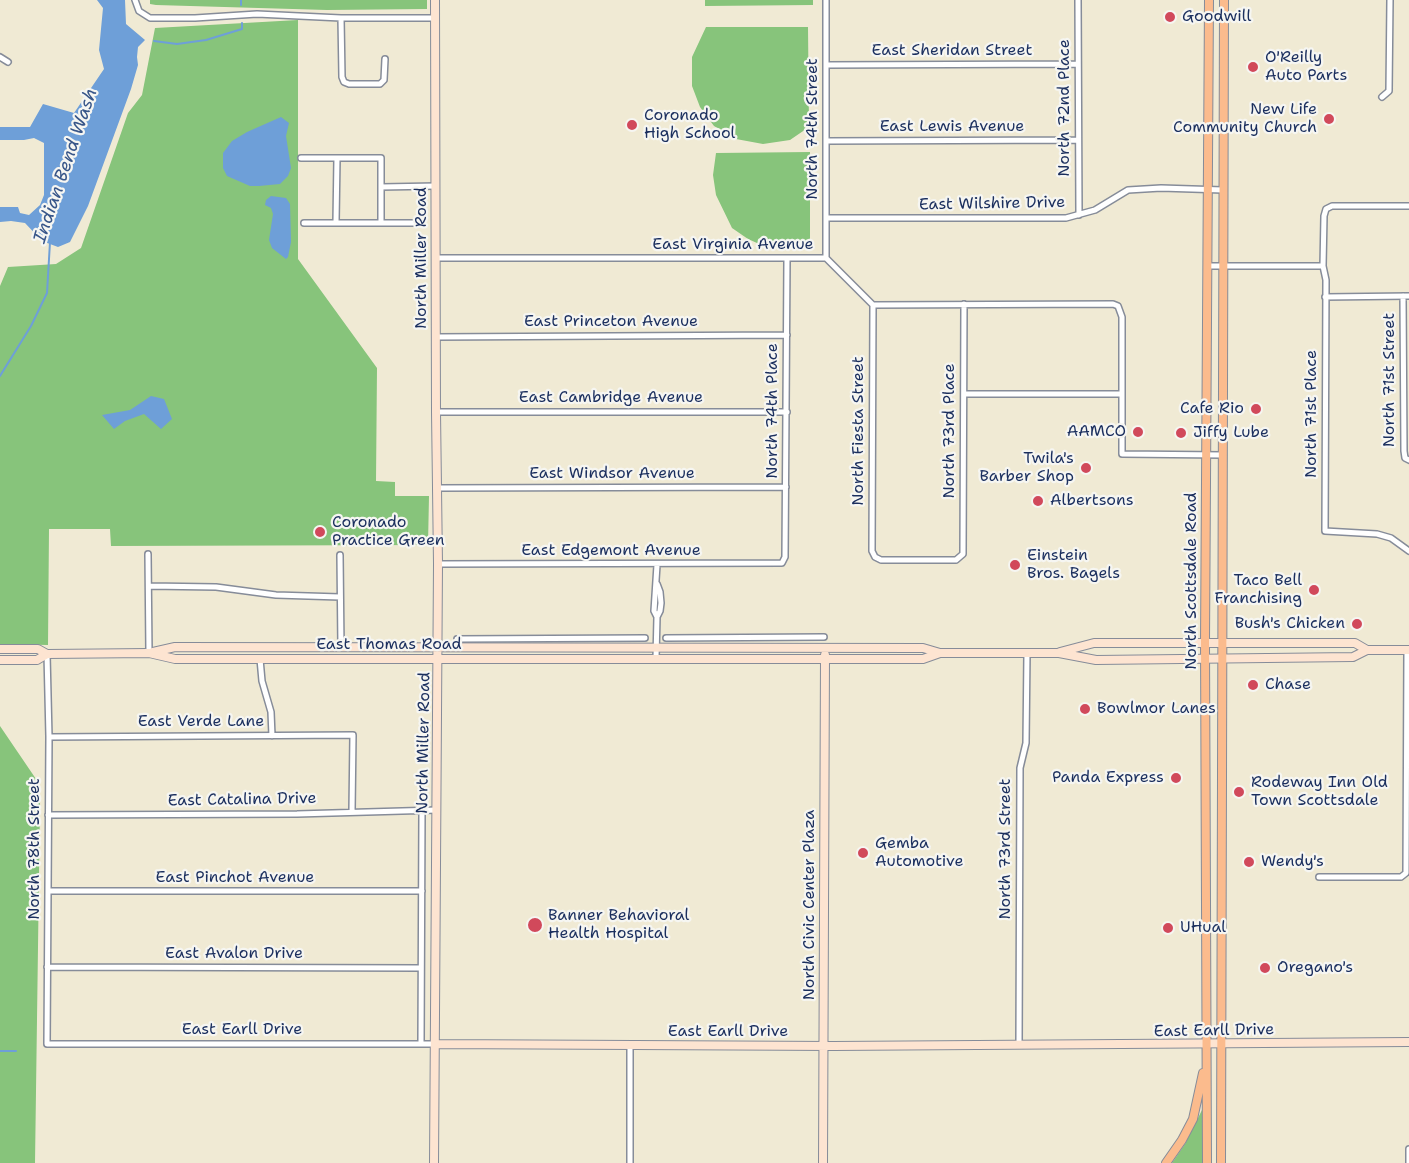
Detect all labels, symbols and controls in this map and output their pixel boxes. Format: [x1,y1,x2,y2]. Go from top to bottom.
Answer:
place label: Goodwill [1182,7,1251,27]
marker: Goodwill [1163,10,1177,24]
street label: North 72nd Place [1055,39,1075,177]
street label: East Sheridan Street [872,41,1032,61]
place label: O'Reilly Auto Parts [1265,48,1347,86]
street label: North 74th Street [803,58,823,200]
marker: O'Reilly Auto Parts [1246,60,1260,74]
water label: Indian Bend Wash [29,86,103,246]
place label: New Life Community Church [1173,100,1317,138]
place label: Coronado High School [644,106,735,144]
marker: New Life Community Church [1322,112,1336,126]
street label: East Lewis Avenue [880,117,1024,137]
marker: Coronado High School [625,118,639,132]
street label: North Miller Road [412,187,432,329]
street label: East Wilshire Drive [919,193,1065,215]
street label: East Virginia Avenue [652,235,814,255]
street label: East Princeton Avenue [524,312,698,332]
street label: North 71st Street [1380,313,1400,447]
street label: North 74th Place [763,343,783,479]
street label: North 71st Place [1302,350,1322,478]
street label: North Fiesta Street [849,356,869,506]
street label: North 73rd Place [940,364,960,498]
street label: East Cambridge Avenue [519,388,703,408]
place label: Cafe Rio [1180,399,1244,419]
marker: Cafe Rio [1249,402,1263,416]
place label: AAMCO [1067,422,1126,442]
place label: Jiffy Lube [1193,423,1269,443]
marker: AAMCO [1131,425,1145,439]
marker: Jiffy Lube [1174,426,1188,440]
place label: Twila's Barber Shop [979,449,1074,487]
marker: Twila's Barber Shop [1079,461,1093,475]
street label: East Windsor Avenue [529,464,695,484]
place label: Albertsons [1050,491,1134,511]
street label: North Scottsdale Road [1182,492,1202,670]
marker: Albertsons [1031,494,1045,508]
place label: Coronado Practice Green [332,513,445,551]
marker: Coronado Practice Green [313,525,327,539]
street label: East Edgemont Avenue [521,541,701,561]
place label: Einstein Bros. Bagels [1027,546,1120,584]
marker: Einstein Bros. Bagels [1008,558,1022,572]
place label: Taco Bell Franchising [1214,571,1302,609]
marker: Taco Bell Franchising [1307,583,1321,597]
place label: Bush's Chicken [1235,614,1345,634]
marker: Bush's Chicken [1350,617,1364,631]
street label: East Thomas Road [316,635,462,655]
street label: North Miller Road [413,672,435,814]
place label: Chase [1265,675,1311,695]
marker: Chase [1246,678,1260,692]
place label: Bowlmor Lanes [1097,699,1216,719]
marker: Bowlmor Lanes [1078,702,1092,716]
street label: East Verde Lane [138,712,264,732]
place label: Panda Express [1052,768,1164,788]
marker: Panda Express [1169,771,1183,785]
place label: Rodeway Inn Old Town Scottsdale [1251,773,1388,811]
street label: North 78th Street [25,778,45,920]
street label: North 73rd Street [996,778,1016,920]
marker: Rodeway Inn Old Town Scottsdale [1232,785,1246,799]
street label: East Catalina Drive [167,789,317,811]
street label: North Civic Center Plaza [800,810,820,1000]
place label: Gemba Automotive [875,834,964,872]
marker: Gemba Automotive [856,846,870,860]
place label: Wendy's [1261,852,1324,872]
marker: Wendy's [1242,855,1256,869]
street label: East Pinchot Avenue [156,868,314,888]
place label: Banner Behavioral Health Hospital [548,906,689,944]
marker: Banner Behavioral Health Hospital [526,916,544,934]
place label: UHual [1180,918,1226,938]
marker: UHual [1161,921,1175,935]
street label: East Avalon Drive [165,944,303,964]
place label: Oregano's [1277,958,1353,978]
marker: Oregano's [1258,961,1272,975]
street label: East Earll Drive [182,1020,302,1040]
street label: East Earll Drive [1154,1020,1274,1042]
street label: East Earll Drive [668,1022,788,1042]

